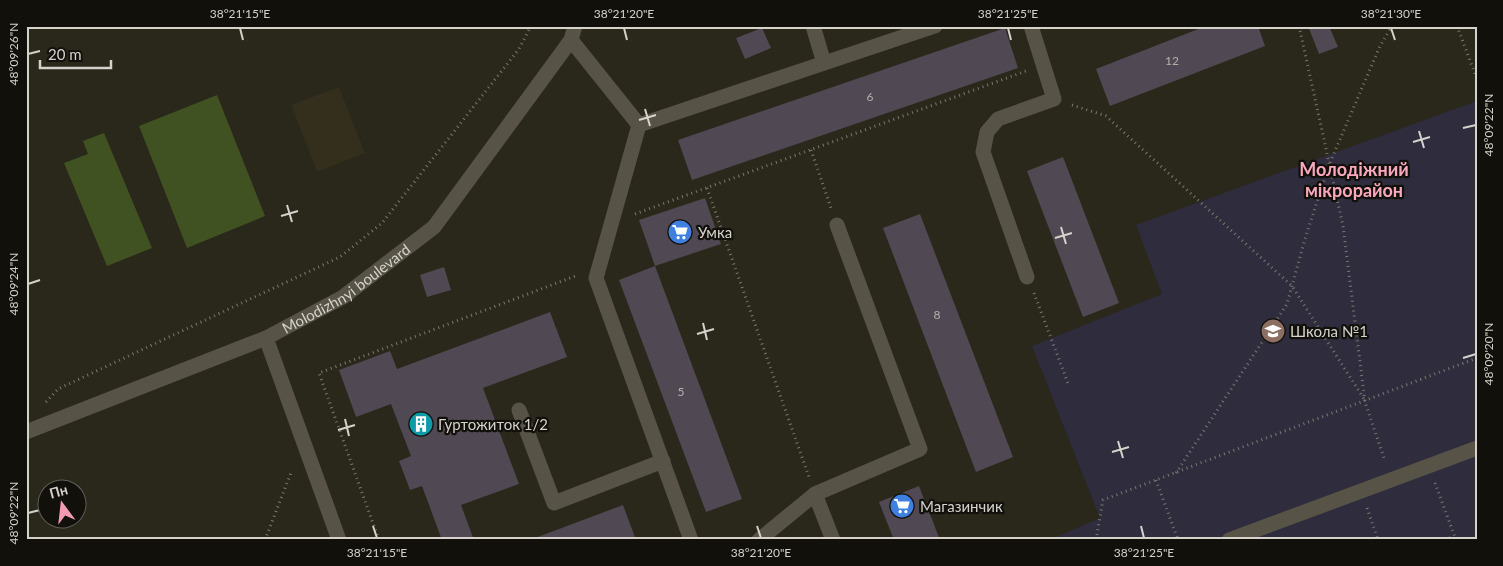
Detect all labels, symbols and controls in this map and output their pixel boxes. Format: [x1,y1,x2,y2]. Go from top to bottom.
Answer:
text: 38°21'15"E [210,6,270,21]
text: 38°21'20"E [594,6,654,21]
text: 38°21'25"E [978,6,1038,21]
text: 38°21'30"E [1361,6,1421,21]
text: 48°09'26"N [6,23,21,85]
scale bar [40,38,111,70]
text: 20 m [48,45,82,63]
house number: 12 [1165,53,1179,68]
house number: 6 [867,89,874,104]
text: 48°09'22"N [1481,94,1496,156]
district label: Молодіжний мікрорайон [1299,158,1409,201]
supermarket icon: Умка [667,219,693,245]
place label: Умка [698,223,732,241]
street label: Molodizhnyi boulevard [279,240,414,337]
text: 48°09'24"N [6,253,21,315]
house number: 8 [934,307,941,322]
school or university icon: Школа №1 [1260,318,1286,344]
place label: Школа №1 [1290,322,1368,340]
text: 48°09'20"N [1481,323,1496,385]
house number: 5 [678,384,685,399]
building icon: Гуртожиток 1/2 [408,411,434,437]
place label: Гуртожиток 1/2 [438,415,548,433]
north arrow [38,478,88,528]
text: Пн [47,480,70,502]
text: 48°09'22"N [6,482,21,544]
supermarket icon: Магазинчик [889,493,915,519]
place label: Магазинчик [920,497,1003,515]
text: 38°21'15"E [347,545,407,560]
text: 38°21'20"E [731,545,791,560]
text: 38°21'25"E [1114,545,1174,560]

